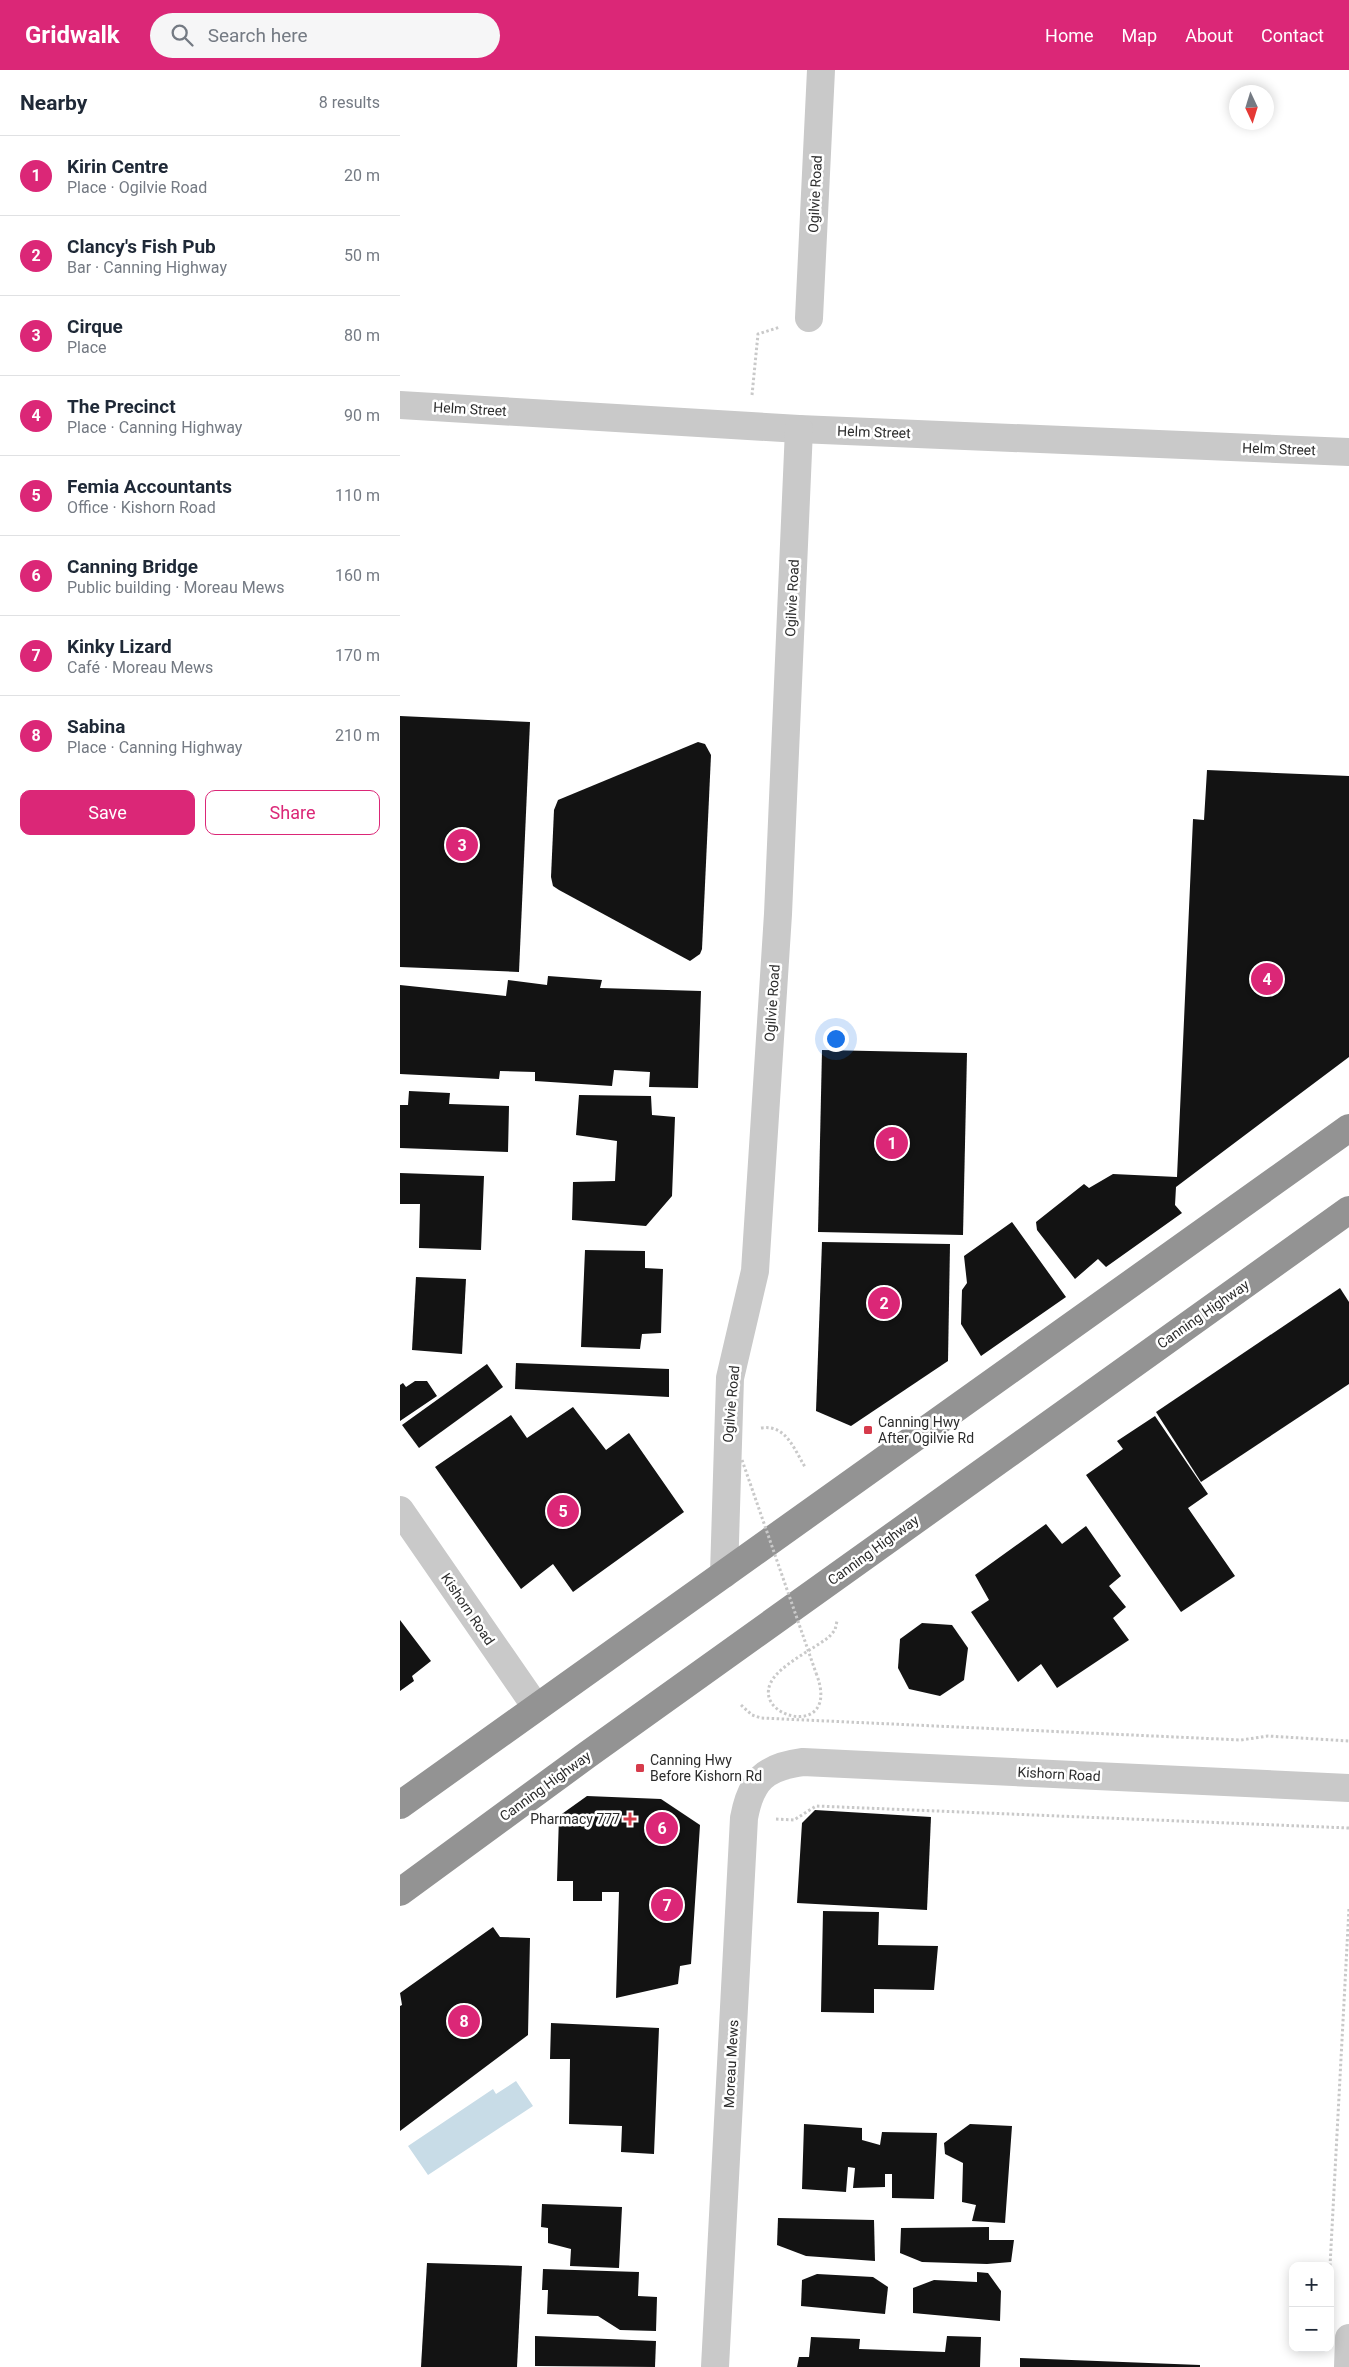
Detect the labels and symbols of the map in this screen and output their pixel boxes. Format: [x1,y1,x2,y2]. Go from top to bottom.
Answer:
north arrow [1229,85,1274,130]
street label: Ogilvie Road [805,155,825,233]
street label: Helm Street [433,399,508,419]
street label: Helm Street [837,423,911,441]
street label: Helm Street [1242,440,1316,458]
street label: Ogilvie Road [782,559,802,637]
pin: 3 [446,826,478,864]
pin: 4 [1251,960,1283,998]
street label: Ogilvie Road [761,964,783,1042]
your location [823,1026,849,1052]
pin: 1 [876,1124,908,1162]
street label: Canning Highway [1154,1276,1252,1352]
pin: 2 [868,1284,900,1322]
street label: Ogilvie Road [720,1365,742,1443]
place label: Canning Hwy After Ogilvie Rd [878,1414,974,1446]
marker: Canning Hwy After Ogilvie Rd [862,1424,874,1436]
pin: 5 [547,1492,579,1530]
street label: Canning Highway [824,1511,922,1588]
street label: Kishorn Road [438,1570,498,1648]
street label: Canning Highway [496,1747,594,1824]
place label: Canning Hwy Before Kishorn Rd [650,1752,762,1784]
marker: Canning Hwy Before Kishorn Rd [634,1762,646,1774]
street label: Kishorn Road [1017,1764,1101,1784]
pin: 6 [646,1809,678,1847]
place label: Pharmacy 777 [530,1811,620,1827]
marker: Pharmacy 777 [624,1813,636,1825]
pin: 7 [651,1886,683,1924]
pin: 8 [448,2002,480,2040]
street label: Moreau Mews [721,2019,741,2109]

